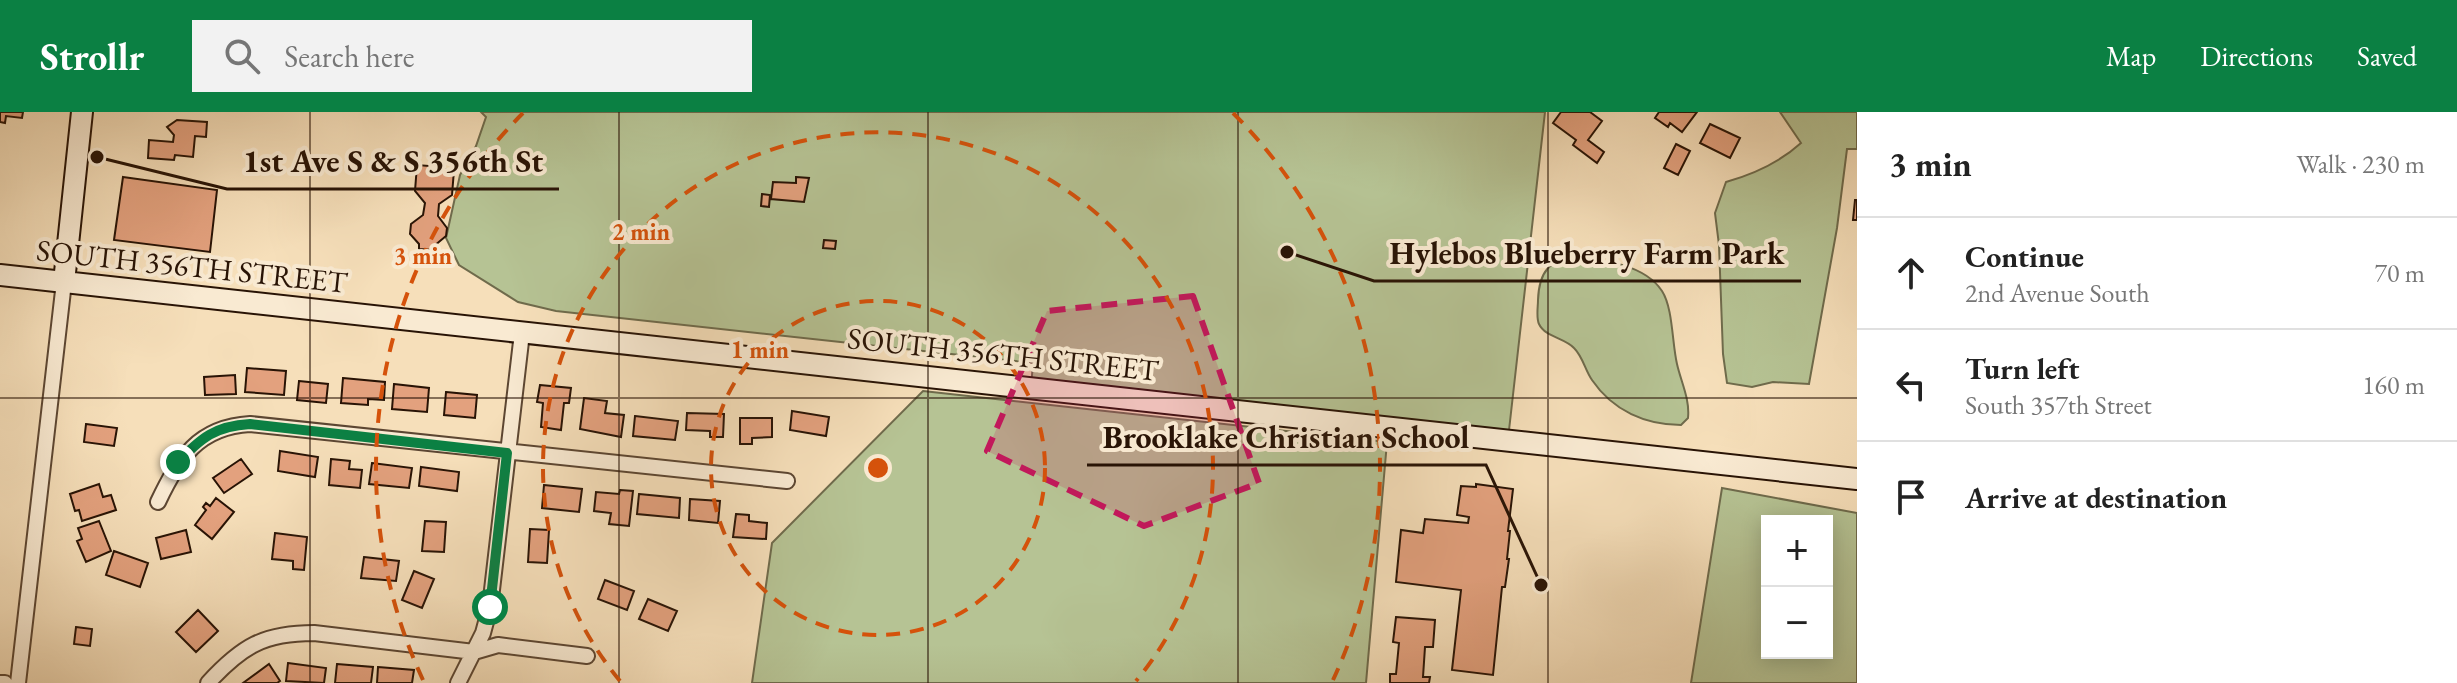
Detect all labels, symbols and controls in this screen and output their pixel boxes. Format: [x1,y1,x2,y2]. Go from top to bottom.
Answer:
search box [192,20,752,92]
text: Strollr [40,32,144,81]
icon: search [220,34,264,78]
text: Search here [284,37,414,76]
text: Map [2106,38,2156,74]
text: Directions [2200,38,2313,74]
text: Saved [2357,38,2417,74]
callout: 1st Ave S & S 356th St [227,133,559,189]
text: 1st Ave S & S 356th St [243,140,543,182]
text: 3 min [1889,142,1972,186]
text: Walk · 230 m [2297,147,2425,181]
text: 2 min [612,216,671,247]
callout: Hylebos Blueberry Farm Park [1374,225,1801,281]
street label: SOUTH 356TH STREET [35,230,350,302]
text: Hylebos Blueberry Farm Park [1389,232,1785,274]
text: Continue [1965,237,2084,276]
text: 3 min [394,240,453,271]
icon: ahead [1889,251,1933,295]
text: 70 m [2375,256,2425,290]
text: 2nd Avenue South [1965,276,2150,310]
street label: SOUTH 356TH STREET [846,318,1161,390]
text: 1 min [731,334,790,365]
text: Turn left [1965,349,2079,388]
icon: left [1889,363,1933,407]
text: 160 m [2362,368,2425,402]
text: South 357th Street [1965,388,2152,422]
callout: Brooklake Christian School [1087,409,1486,465]
text: Brooklake Christian School [1103,416,1469,458]
route end [160,444,196,480]
centre of rings [864,454,892,482]
icon: arrive [1889,475,1933,519]
text: Arrive at destination [1965,478,2227,517]
map controls [1761,515,1833,659]
button: + [1761,515,1833,587]
button: − [1761,587,1833,659]
route start [472,589,508,625]

